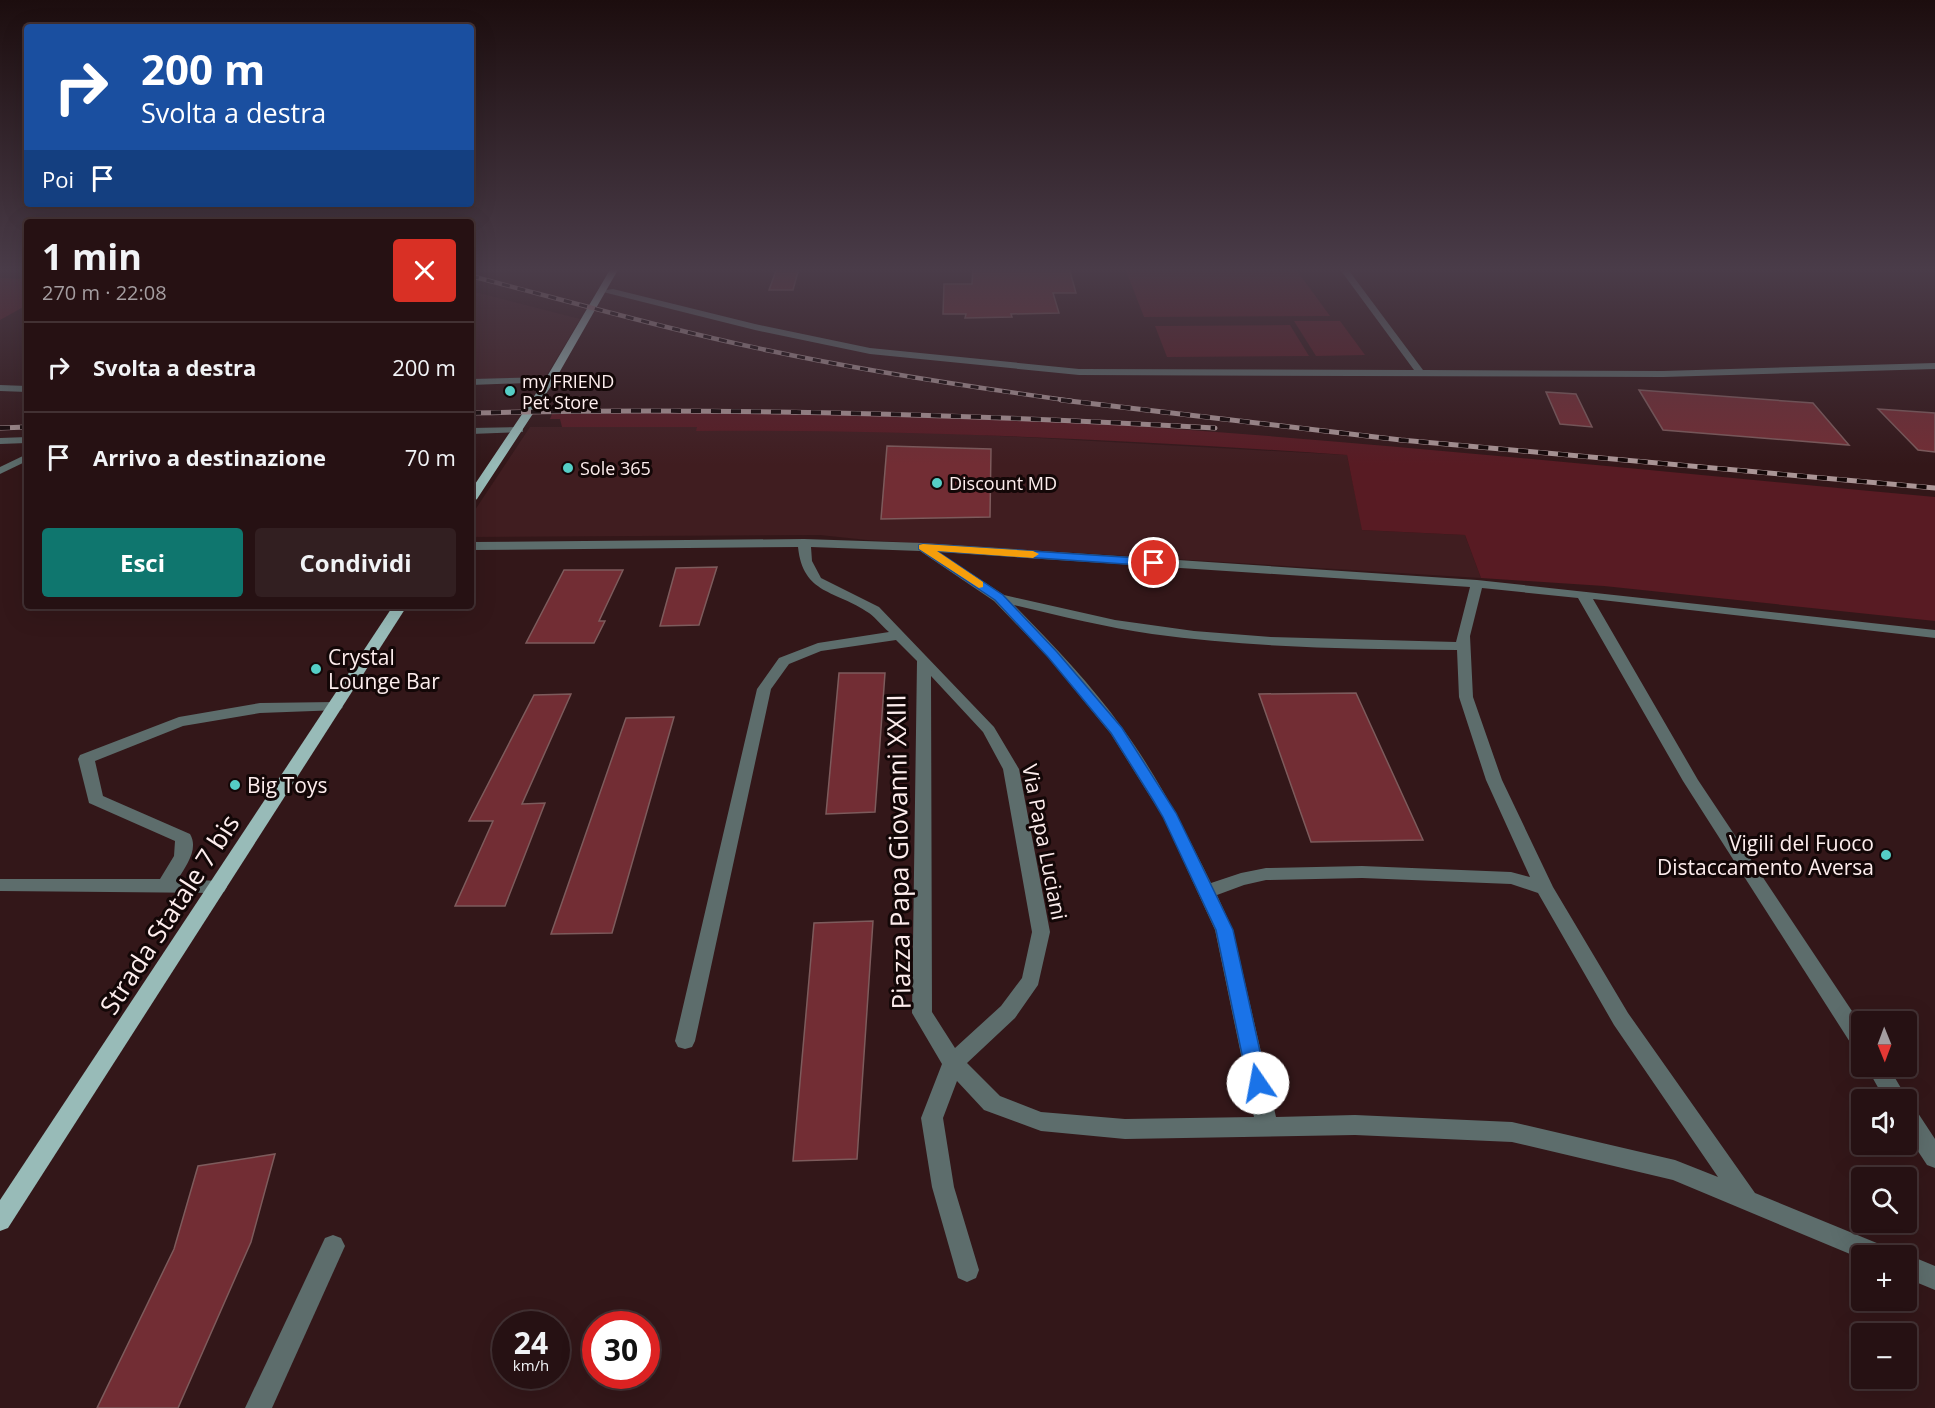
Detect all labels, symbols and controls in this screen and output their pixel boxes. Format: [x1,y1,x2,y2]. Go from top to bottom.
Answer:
text: 200 m [141,40,265,97]
icon: right [42,48,120,126]
text: Svolta a destra [141,94,326,131]
icon: arrive [86,162,119,195]
text: Poi [42,164,74,194]
text: 1 min [42,232,142,281]
button: close [393,239,456,302]
text: 270 m · 22:08 [42,279,167,306]
icon: right [42,351,75,384]
text: Svolta a destra [93,352,256,382]
text: 200 m [392,352,456,382]
place label: my FRIEND Pet Store [522,369,614,414]
marker: my FRIEND Pet Store [503,384,517,398]
icon: arrive [42,441,75,474]
text: Arrivo a destinazione [93,442,326,472]
text: 70 m [405,442,456,472]
place label: Sole 365 [580,456,651,480]
marker: Sole 365 [561,461,575,475]
place label: Discount MD [949,471,1057,495]
marker: Discount MD [930,476,944,490]
button: Esci [42,528,243,597]
button: Condividi [255,528,456,597]
pin [1128,537,1179,588]
icon: arrive [1137,546,1170,579]
place label: Crystal Lounge Bar [328,643,440,695]
marker: Crystal Lounge Bar [309,662,323,676]
street label: Piazza Papa Giovanni XXIII [877,694,919,1010]
street label: Via Papa Luciani [1016,762,1074,922]
place label: Big Toys [247,771,327,799]
marker: Big Toys [228,778,242,792]
street label: Strada Statale 7 bis [91,807,247,1021]
place label: Vigili del Fuoco Distaccamento Aversa [1657,829,1874,881]
marker: Vigili del Fuoco Distaccamento Aversa [1879,848,1893,862]
north arrow [1851,1011,1917,1077]
map controls [1851,1011,1917,1389]
position arrow [1226,1051,1290,1115]
button: sound [1851,1089,1917,1155]
button: search [1851,1167,1917,1233]
button: + [1851,1245,1917,1311]
speed limit sign: 30 [582,1311,660,1389]
text: 24 [514,1322,548,1363]
button: − [1851,1323,1917,1389]
text: km/h [513,1355,549,1375]

